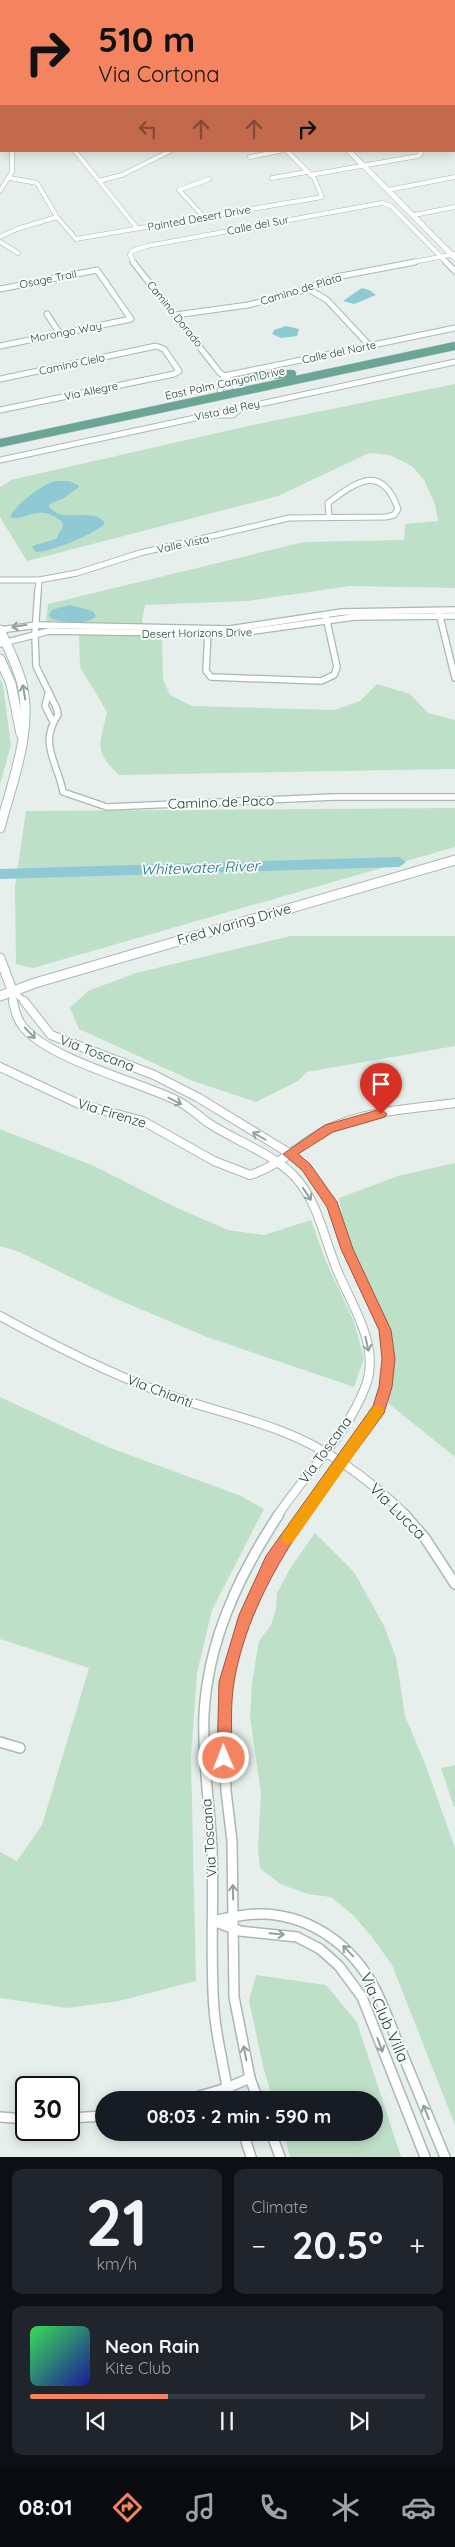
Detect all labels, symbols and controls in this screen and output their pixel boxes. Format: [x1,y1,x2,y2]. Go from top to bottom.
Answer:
text: 510 m [98,17,195,61]
icon: right [15,20,80,85]
text: Via Cortona [98,60,220,88]
icon: left [134,115,162,143]
icon: ahead [187,115,215,143]
icon: ahead [240,115,268,143]
icon: right [293,115,321,143]
street label: Painted Desert Drive [146,202,252,234]
street label: Calle del Sur [226,212,291,238]
street label: Osage Trail [18,267,78,291]
street label: Camino de Plata [259,270,343,308]
street label: Camino Dorado [144,278,206,350]
street label: Morongo Way [29,318,103,346]
street label: Calle del Norte [301,337,377,367]
street label: Camino Cielo [38,350,107,378]
street label: East Palm Canyon Drive [164,363,286,403]
street label: Via Allegre [63,378,119,404]
street label: Vista del Rey [193,396,261,424]
street label: Valle Vista [156,532,210,556]
one-way arrow [11,622,27,632]
street label: Desert Horizons Drive [142,625,252,641]
one-way arrow [19,684,29,700]
street label: Camino de Paco [167,791,275,813]
water label: Whitewater River [140,856,262,879]
street label: Fred Waring Drive [175,899,293,949]
one-way arrow [24,1026,36,1039]
street label: Via Toscana [57,1030,137,1076]
pin [360,1063,402,1114]
icon: arrive [367,1070,395,1098]
street label: Via Firenze [75,1094,149,1132]
one-way arrow [168,1096,183,1106]
one-way arrow [252,1131,267,1141]
one-way arrow [302,1187,312,1201]
one-way arrow [363,1336,372,1352]
street label: Via Chianti [125,1370,195,1412]
street label: Via Toscana [295,1413,355,1487]
street label: Via Lucca [365,1478,431,1544]
position arrow [197,1731,249,1783]
street label: Via Toscana [197,1798,221,1878]
one-way arrow [229,1884,238,1900]
one-way arrow [269,1929,285,1938]
one-way arrow [342,1945,354,1957]
street label: Via Club Villa [356,1969,414,2065]
one-way arrow [376,2037,386,2052]
one-way arrow [240,2046,249,2062]
speed limit sign: 30 [15,2076,80,2141]
text: 08:03 · 2 min · 590 m [147,2104,331,2128]
one-way arrow [421,2105,430,2120]
text: 21 [86,2181,148,2262]
text: Climate [252,2197,308,2217]
text: 20.5° [292,2221,383,2269]
text: − [252,2228,266,2263]
text: + [409,2228,425,2263]
text: km/h [96,2254,137,2274]
text: Neon Rain [105,2334,200,2358]
text: Kite Club [105,2358,171,2378]
icon: previous [82,2407,110,2435]
icon: pause [213,2407,241,2435]
icon: next [345,2407,373,2435]
icon: directions [110,2490,145,2525]
icon: music [183,2490,218,2525]
icon: phone [256,2490,291,2525]
icon: climate [328,2490,363,2525]
icon: car [401,2490,436,2525]
text: 08:01 [19,2493,73,2521]

